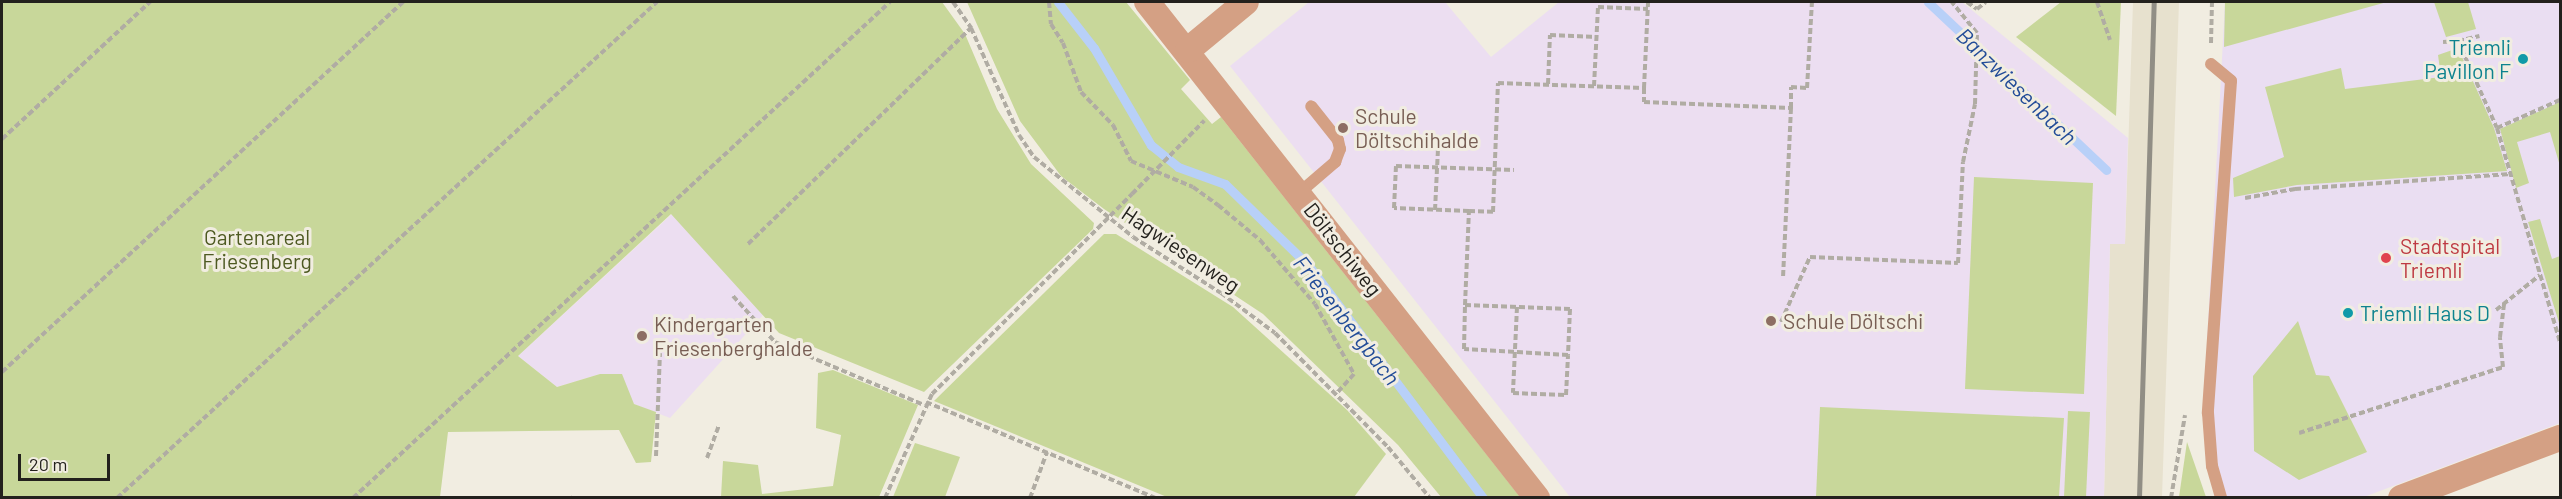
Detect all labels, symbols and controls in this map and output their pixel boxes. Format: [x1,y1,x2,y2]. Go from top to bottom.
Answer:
water label: Banzwiesenbach [1951,22,2083,150]
place label: Triemli Pavillon F [2424,34,2511,84]
marker: Triemli Pavillon F [2516,52,2530,66]
place label: Schule Döltschihalde [1355,103,1479,153]
marker: Schule Döltschihalde [1336,121,1350,135]
street label: Döltschiweg [1299,197,1387,301]
street label: Hagwiesenweg [1117,200,1245,298]
park label: Gartenareal Friesenberg [202,224,312,274]
place label: Stadtspital Triemli [2400,233,2500,283]
marker: Stadtspital Triemli [2377,249,2395,267]
water label: Friesenbergbach [1288,250,1406,390]
place label: Triemli Haus D [2360,300,2490,326]
marker: Triemli Haus D [2341,306,2355,320]
place label: Schule Döltschi [1783,308,1923,334]
place label: Kindergarten Friesenberghalde [654,311,813,361]
marker: Schule Döltschi [1764,314,1778,328]
marker: Kindergarten Friesenberghalde [635,329,649,343]
scale bar [21,442,112,480]
text: 20 m [29,453,67,475]

